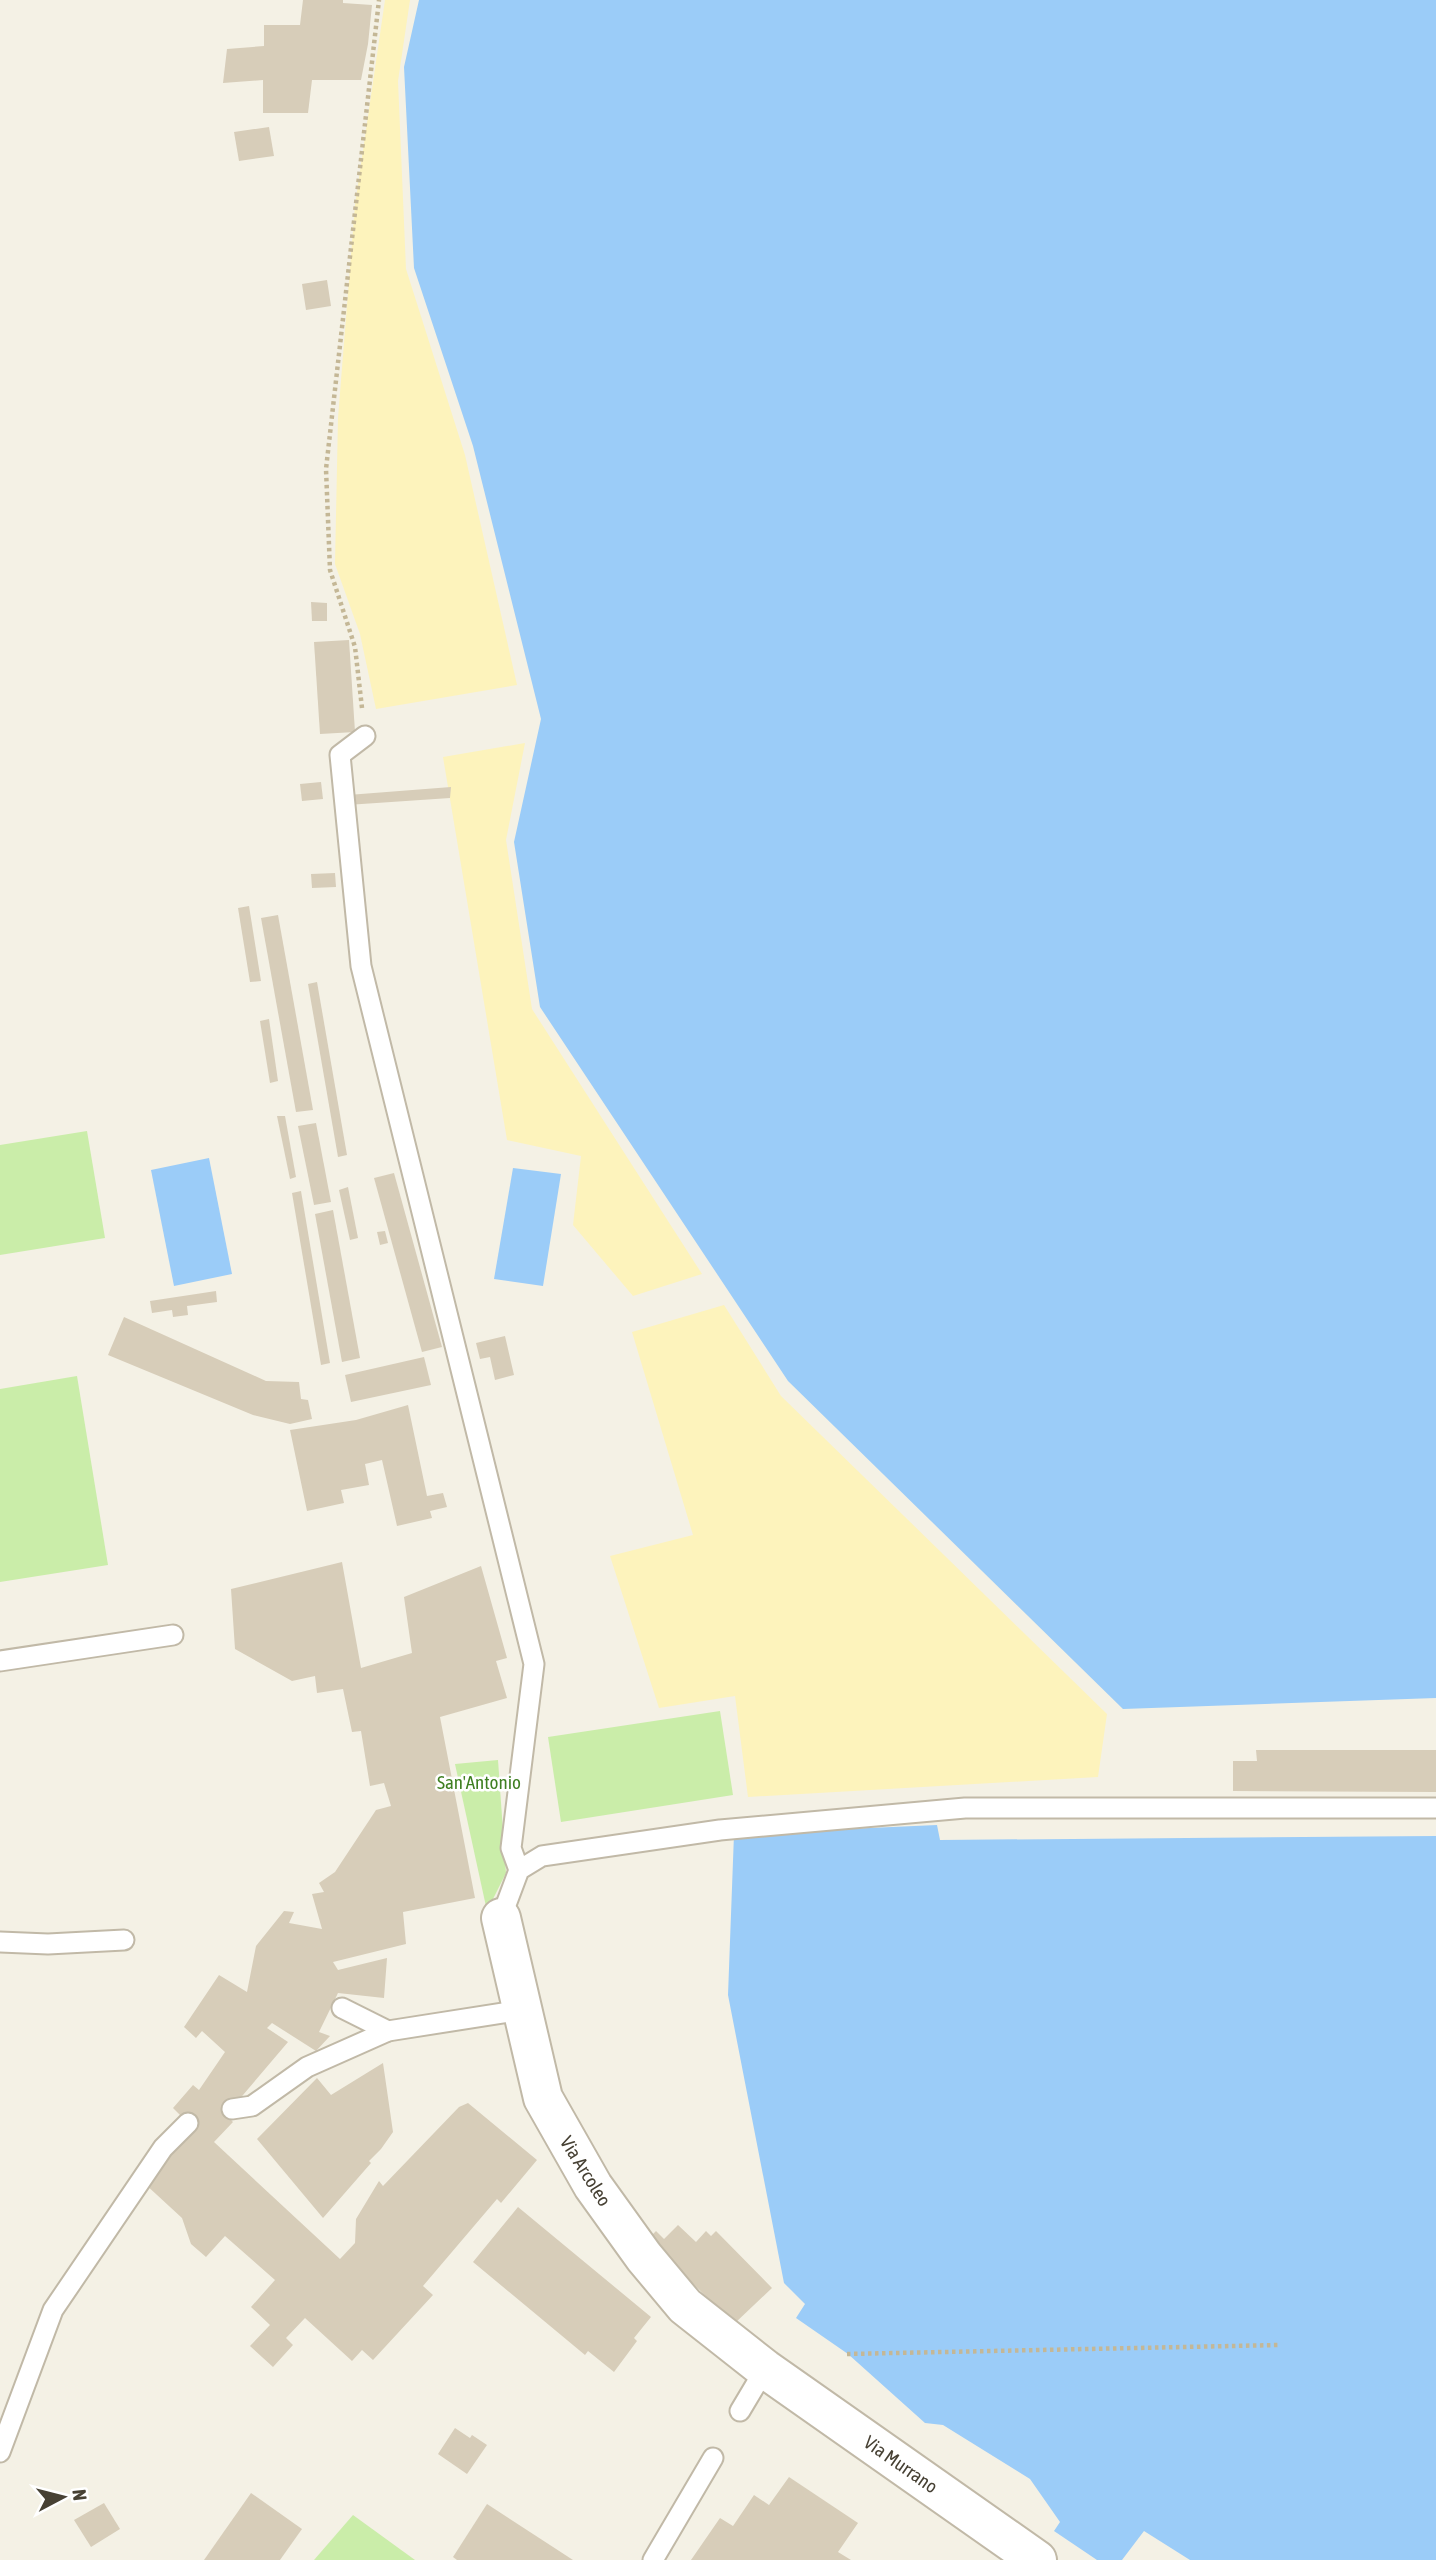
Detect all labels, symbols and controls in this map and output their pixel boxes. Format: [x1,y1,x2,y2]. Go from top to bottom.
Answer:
park label: San'Antonio [437,1771,521,1793]
street label: Via Arcoleo [556,2132,616,2210]
street label: Via Murrano [860,2431,942,2497]
north arrow [28,2462,98,2532]
text: N [68,2488,91,2502]

